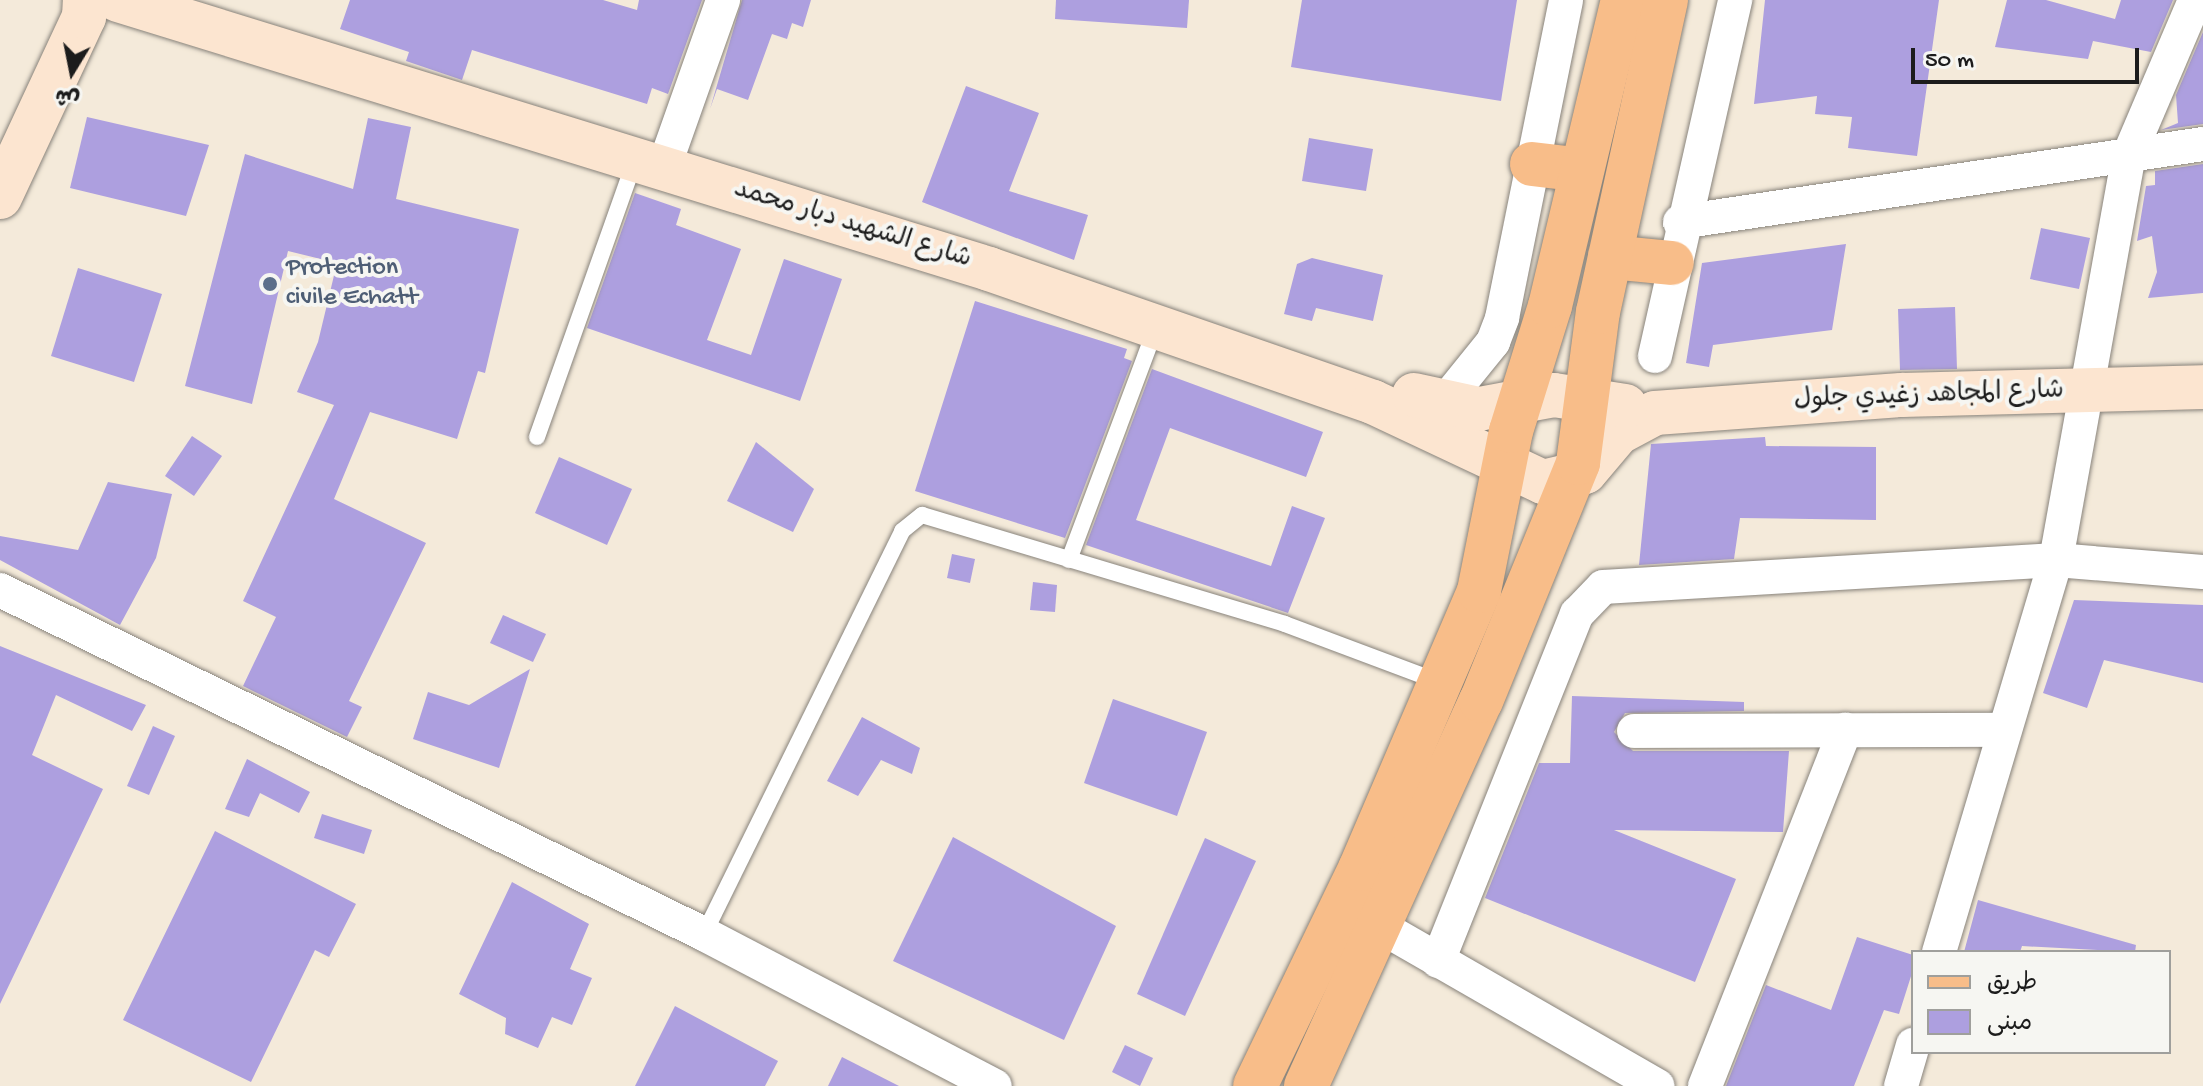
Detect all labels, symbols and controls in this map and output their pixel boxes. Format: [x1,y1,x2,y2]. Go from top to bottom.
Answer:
north arrow [32,32,112,112]
scale bar [1915,32,2143,82]
text: 50 m [1925,47,1974,76]
text: ش [54,81,82,111]
street label: شارع الشهيد دبار محمد [730,175,974,277]
place label: Protection civile Echatt [286,253,418,314]
marker: Protection civile Echatt [261,275,279,293]
street label: شارع المجاهد زغيدي جلول [1793,377,2065,417]
legend [1911,950,2171,1054]
text: طريق [1987,970,2037,999]
text: مبنى [1987,1010,2032,1039]

